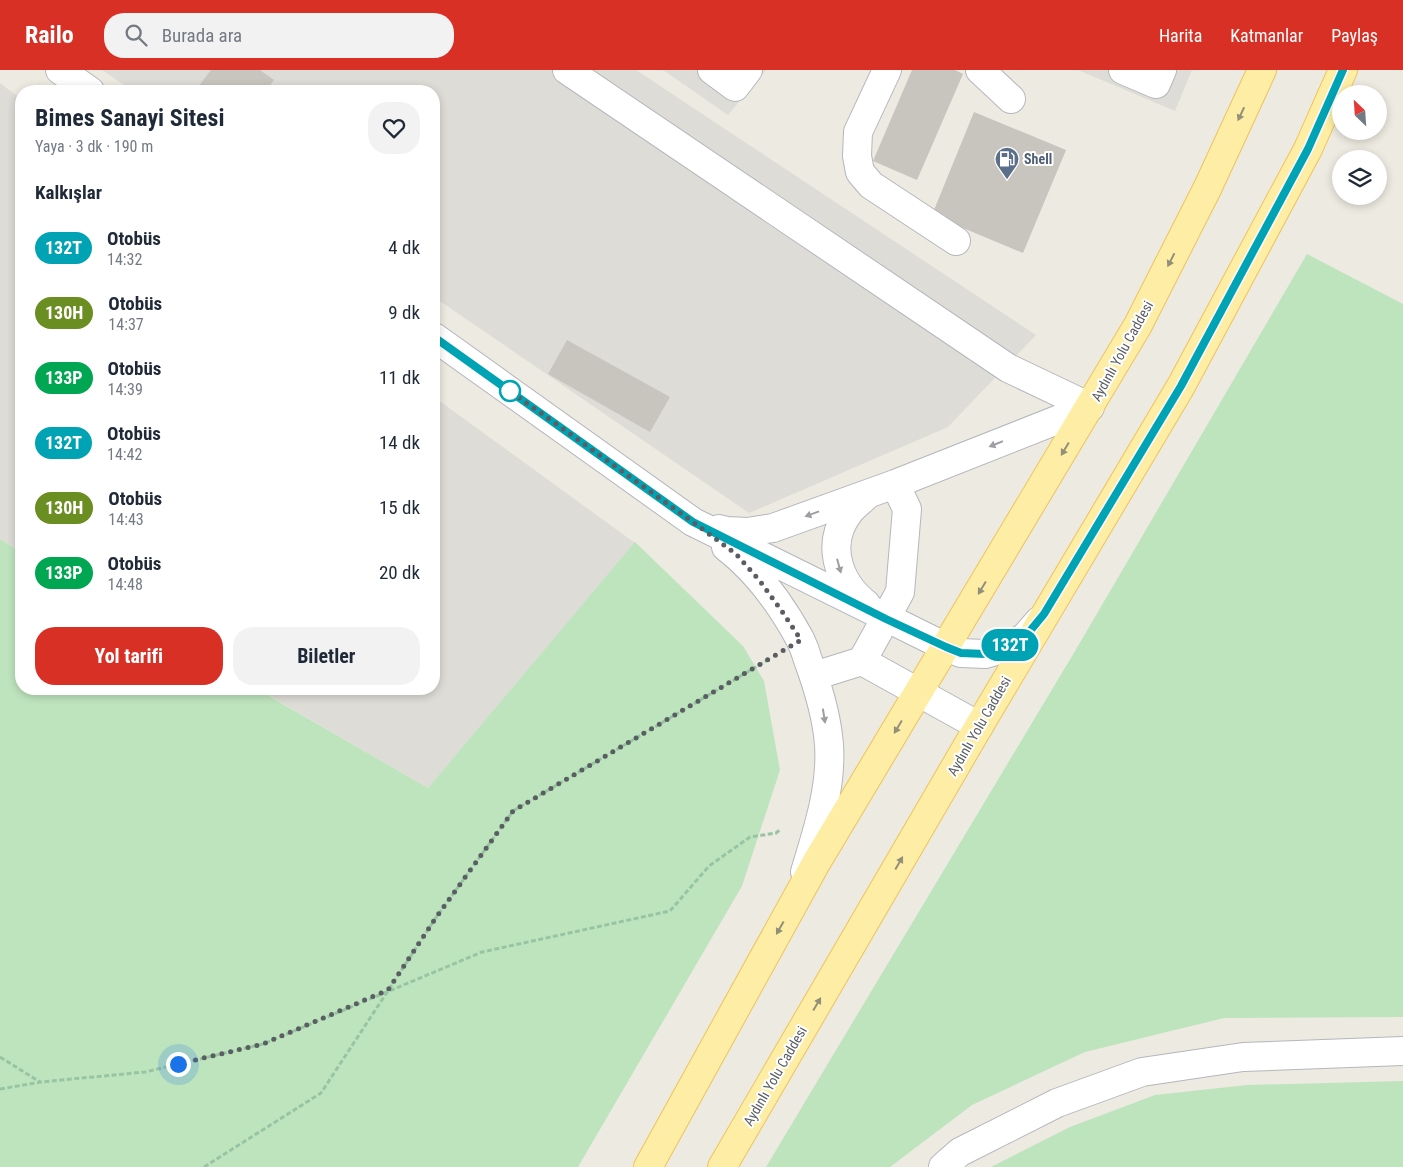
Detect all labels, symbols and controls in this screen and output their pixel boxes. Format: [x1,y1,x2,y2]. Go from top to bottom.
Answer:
search box [104,13,454,58]
text: Railo [25,21,74,49]
icon: search [122,21,150,49]
text: Burada ara [162,24,242,47]
text: Harita [1159,25,1202,46]
text: Katmanlar [1230,25,1303,46]
text: Paylaş [1331,25,1378,46]
north arrow [1332,85,1388,140]
map controls [1332,85,1387,205]
button: heart [368,102,420,154]
text: Bimes Sanayi Sitesi [35,104,224,132]
one-way arrow [1237,107,1245,121]
text: Yaya · 3 dk · 190 m [35,137,153,156]
fuel station icon: Shell [994,146,1020,180]
button: layers [1332,150,1387,205]
place label: Shell [1024,151,1052,167]
text: Kalkışlar [35,181,102,204]
text: Otobüs [107,227,161,250]
text: 4 dk [388,236,420,259]
text: 132T [45,237,82,258]
text: 14:32 [107,250,142,269]
one-way arrow [1167,253,1175,268]
text: Otobüs [108,292,162,315]
street label: Aydınlı Yolu Caddesi [1088,298,1156,404]
text: 9 dk [388,301,420,324]
text: 130H [45,302,83,323]
text: 14:37 [108,315,144,334]
text: Otobüs [108,357,161,380]
text: 11 dk [379,366,420,389]
text: 133P [45,367,83,388]
text: 14:39 [108,380,143,399]
unlabelled marker [499,380,521,402]
text: Otobüs [107,422,161,445]
text: 14 dk [379,431,420,454]
text: 132T [45,432,82,453]
one-way arrow [989,441,1003,449]
one-way arrow [1061,442,1070,455]
text: 14:42 [107,445,142,464]
text: Otobüs [108,487,162,510]
text: 15 dk [379,496,420,519]
text: 130H [45,497,83,518]
text: 14:43 [108,510,144,529]
one-way arrow [804,511,819,518]
text: Otobüs [108,552,161,575]
one-way arrow [835,559,843,574]
text: 20 dk [379,561,420,584]
text: 133P [45,562,83,583]
text: 14:48 [108,575,143,594]
one-way arrow [977,582,986,595]
button: Yol tarifi [35,627,223,685]
button: Biletler [233,627,420,685]
line badge: 132T [975,629,1045,661]
text: 132T [991,634,1029,655]
street label: Aydınlı Yolu Caddesi [944,673,1014,779]
one-way arrow [821,708,829,724]
one-way arrow [893,721,902,734]
one-way arrow [894,857,903,870]
one-way arrow [776,920,784,935]
one-way arrow [812,997,821,1010]
street label: Aydınlı Yolu Caddesi [740,1023,810,1129]
your location [166,1052,191,1077]

